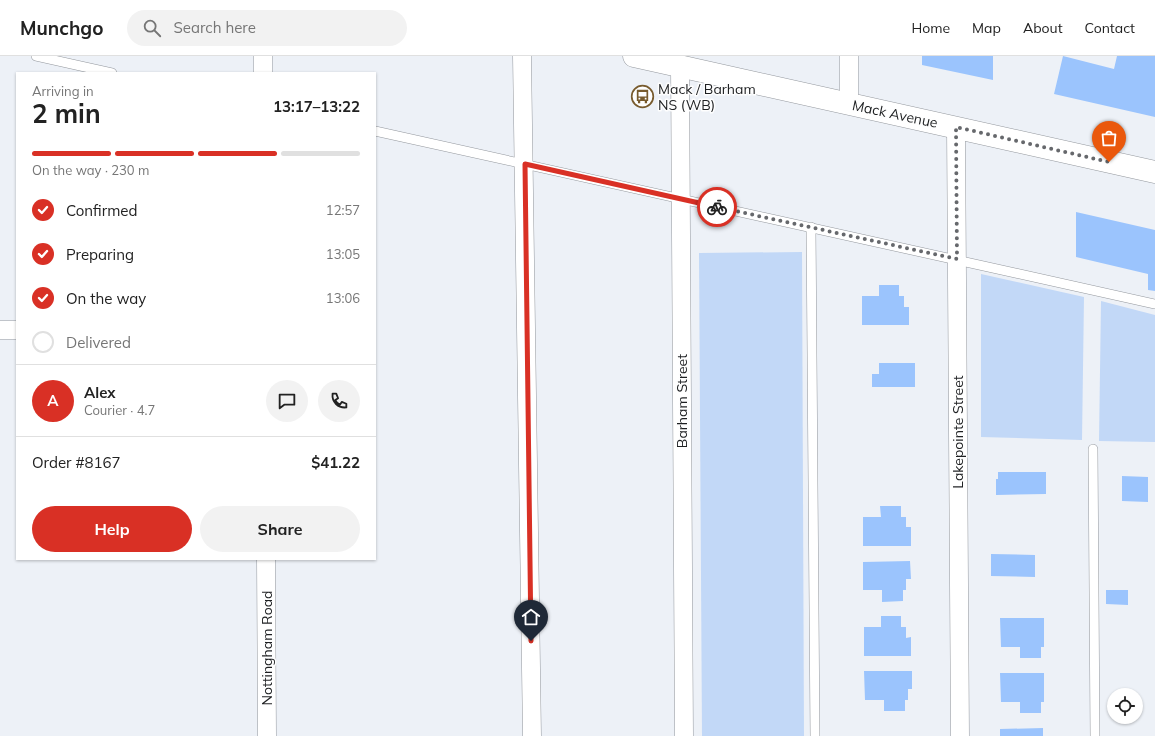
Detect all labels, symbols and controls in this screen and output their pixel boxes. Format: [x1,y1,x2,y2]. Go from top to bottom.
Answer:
search box [127,10,407,46]
text: Munchgo [20,16,103,40]
icon: search [141,17,163,39]
text: Search here [173,18,256,37]
text: Home [911,19,950,37]
text: Map [972,19,1001,37]
text: About [1023,19,1063,37]
text: Contact [1085,19,1135,37]
place label: Mack / Barham NS (WB) [658,80,756,114]
text: Arriving in [32,83,94,99]
bus stop icon: Mack / Barham NS (WB) [630,84,656,110]
street label: Mack Avenue [851,96,939,132]
text: 2 min [32,97,101,130]
text: 13:17–13:22 [273,97,360,116]
pin [1092,121,1126,162]
icon: bag [1098,127,1120,149]
text: On the way · 230 m [32,162,149,178]
courier [697,187,737,227]
icon: bike [706,196,728,218]
icon: check [32,199,54,221]
text: Confirmed [66,201,137,220]
text: 12:57 [326,202,360,218]
icon: check [32,243,54,265]
text: Preparing [66,245,134,264]
text: 13:05 [326,246,360,262]
icon: check [32,287,54,309]
text: On the way [66,289,146,308]
text: 13:06 [326,290,360,306]
text: Delivered [66,333,131,352]
street label: Barham Street [673,354,691,448]
street label: Lakepointe Street [949,375,967,489]
button: chat [266,380,308,422]
button: phone [318,380,360,422]
text: Alex [84,383,116,402]
text: A [47,391,59,410]
text: Courier · 4.7 [84,402,155,418]
text: Order #8167 [32,453,120,472]
text: $41.22 [311,453,360,472]
button: Help [32,506,192,552]
button: Share [200,506,360,552]
street label: Nottingham Road [258,591,276,705]
pin [514,600,548,641]
icon: home [520,606,542,628]
map controls [1107,688,1143,724]
button: locate [1107,688,1143,724]

